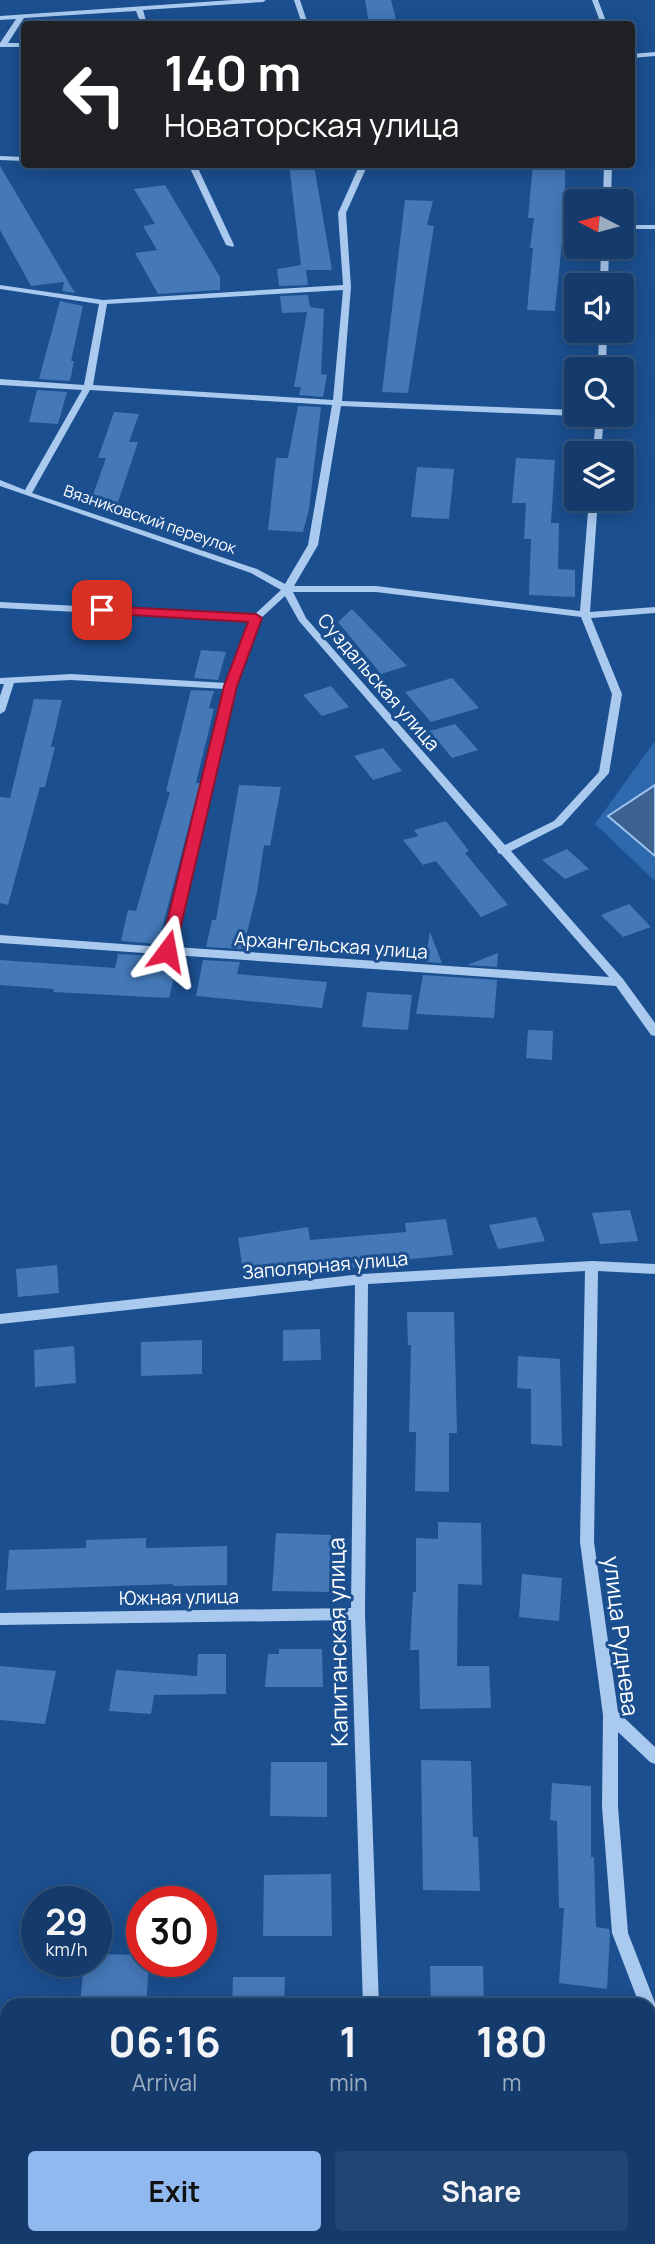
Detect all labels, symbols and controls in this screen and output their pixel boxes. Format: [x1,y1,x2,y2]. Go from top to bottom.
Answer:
text: 140 m [164,39,301,106]
icon: left [49,49,140,140]
text: Новаторская улица [164,103,459,147]
north arrow [564,189,634,259]
map controls [564,189,634,511]
button: sound [564,273,634,343]
button: search [564,357,634,427]
button: layers [564,441,634,511]
street label: Вязниковский переулок [61,479,240,559]
pin [72,580,132,640]
icon: arrive [83,591,121,629]
street label: Суздальская улица [312,608,446,756]
position arrow [130,914,204,988]
street label: Архангельская улица [233,925,429,965]
street label: Заполярная улица [241,1245,409,1285]
street label: Капитанская улица [319,1537,355,1747]
street label: улица Руднева [596,1554,648,1718]
street label: Южная улица [119,1583,239,1611]
speed limit sign: 30 [126,1886,217,1977]
text: 29 [45,1898,88,1946]
text: km/h [46,1937,87,1961]
text: 06:16 [108,2012,221,2070]
text: 1 [339,2012,358,2070]
text: 180 [476,2012,548,2070]
text: Arrival [132,2066,197,2098]
text: min [329,2066,368,2098]
text: m [502,2066,522,2098]
button: Exit [28,2151,321,2231]
button: Share [335,2151,628,2231]

